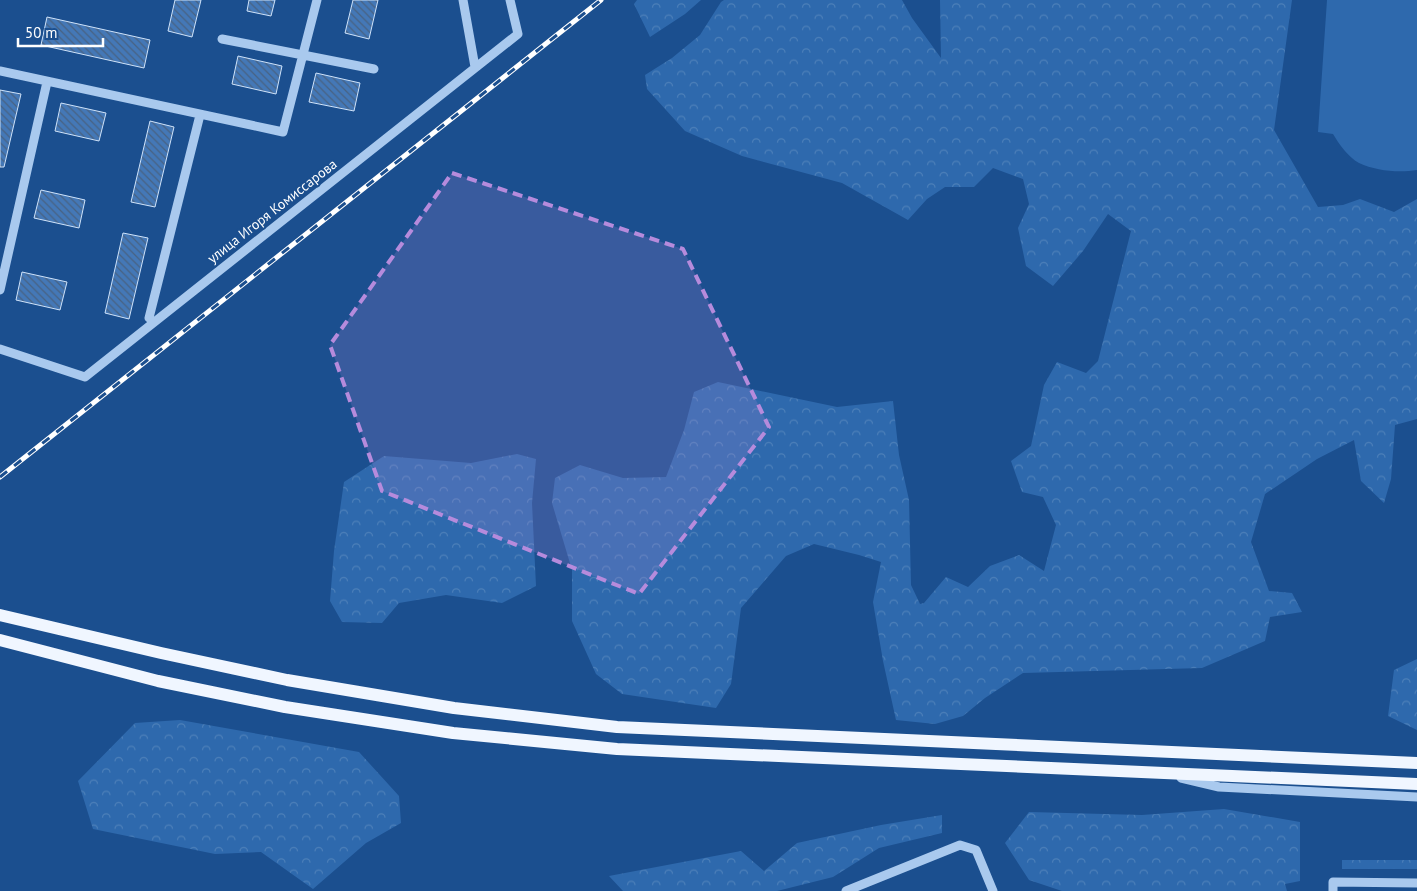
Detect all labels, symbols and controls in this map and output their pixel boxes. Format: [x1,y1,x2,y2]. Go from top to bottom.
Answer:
scale bar [18,15,102,47]
text: 50 m [25,23,58,42]
street label: улица Игоря Комиссарова [204,155,340,267]

